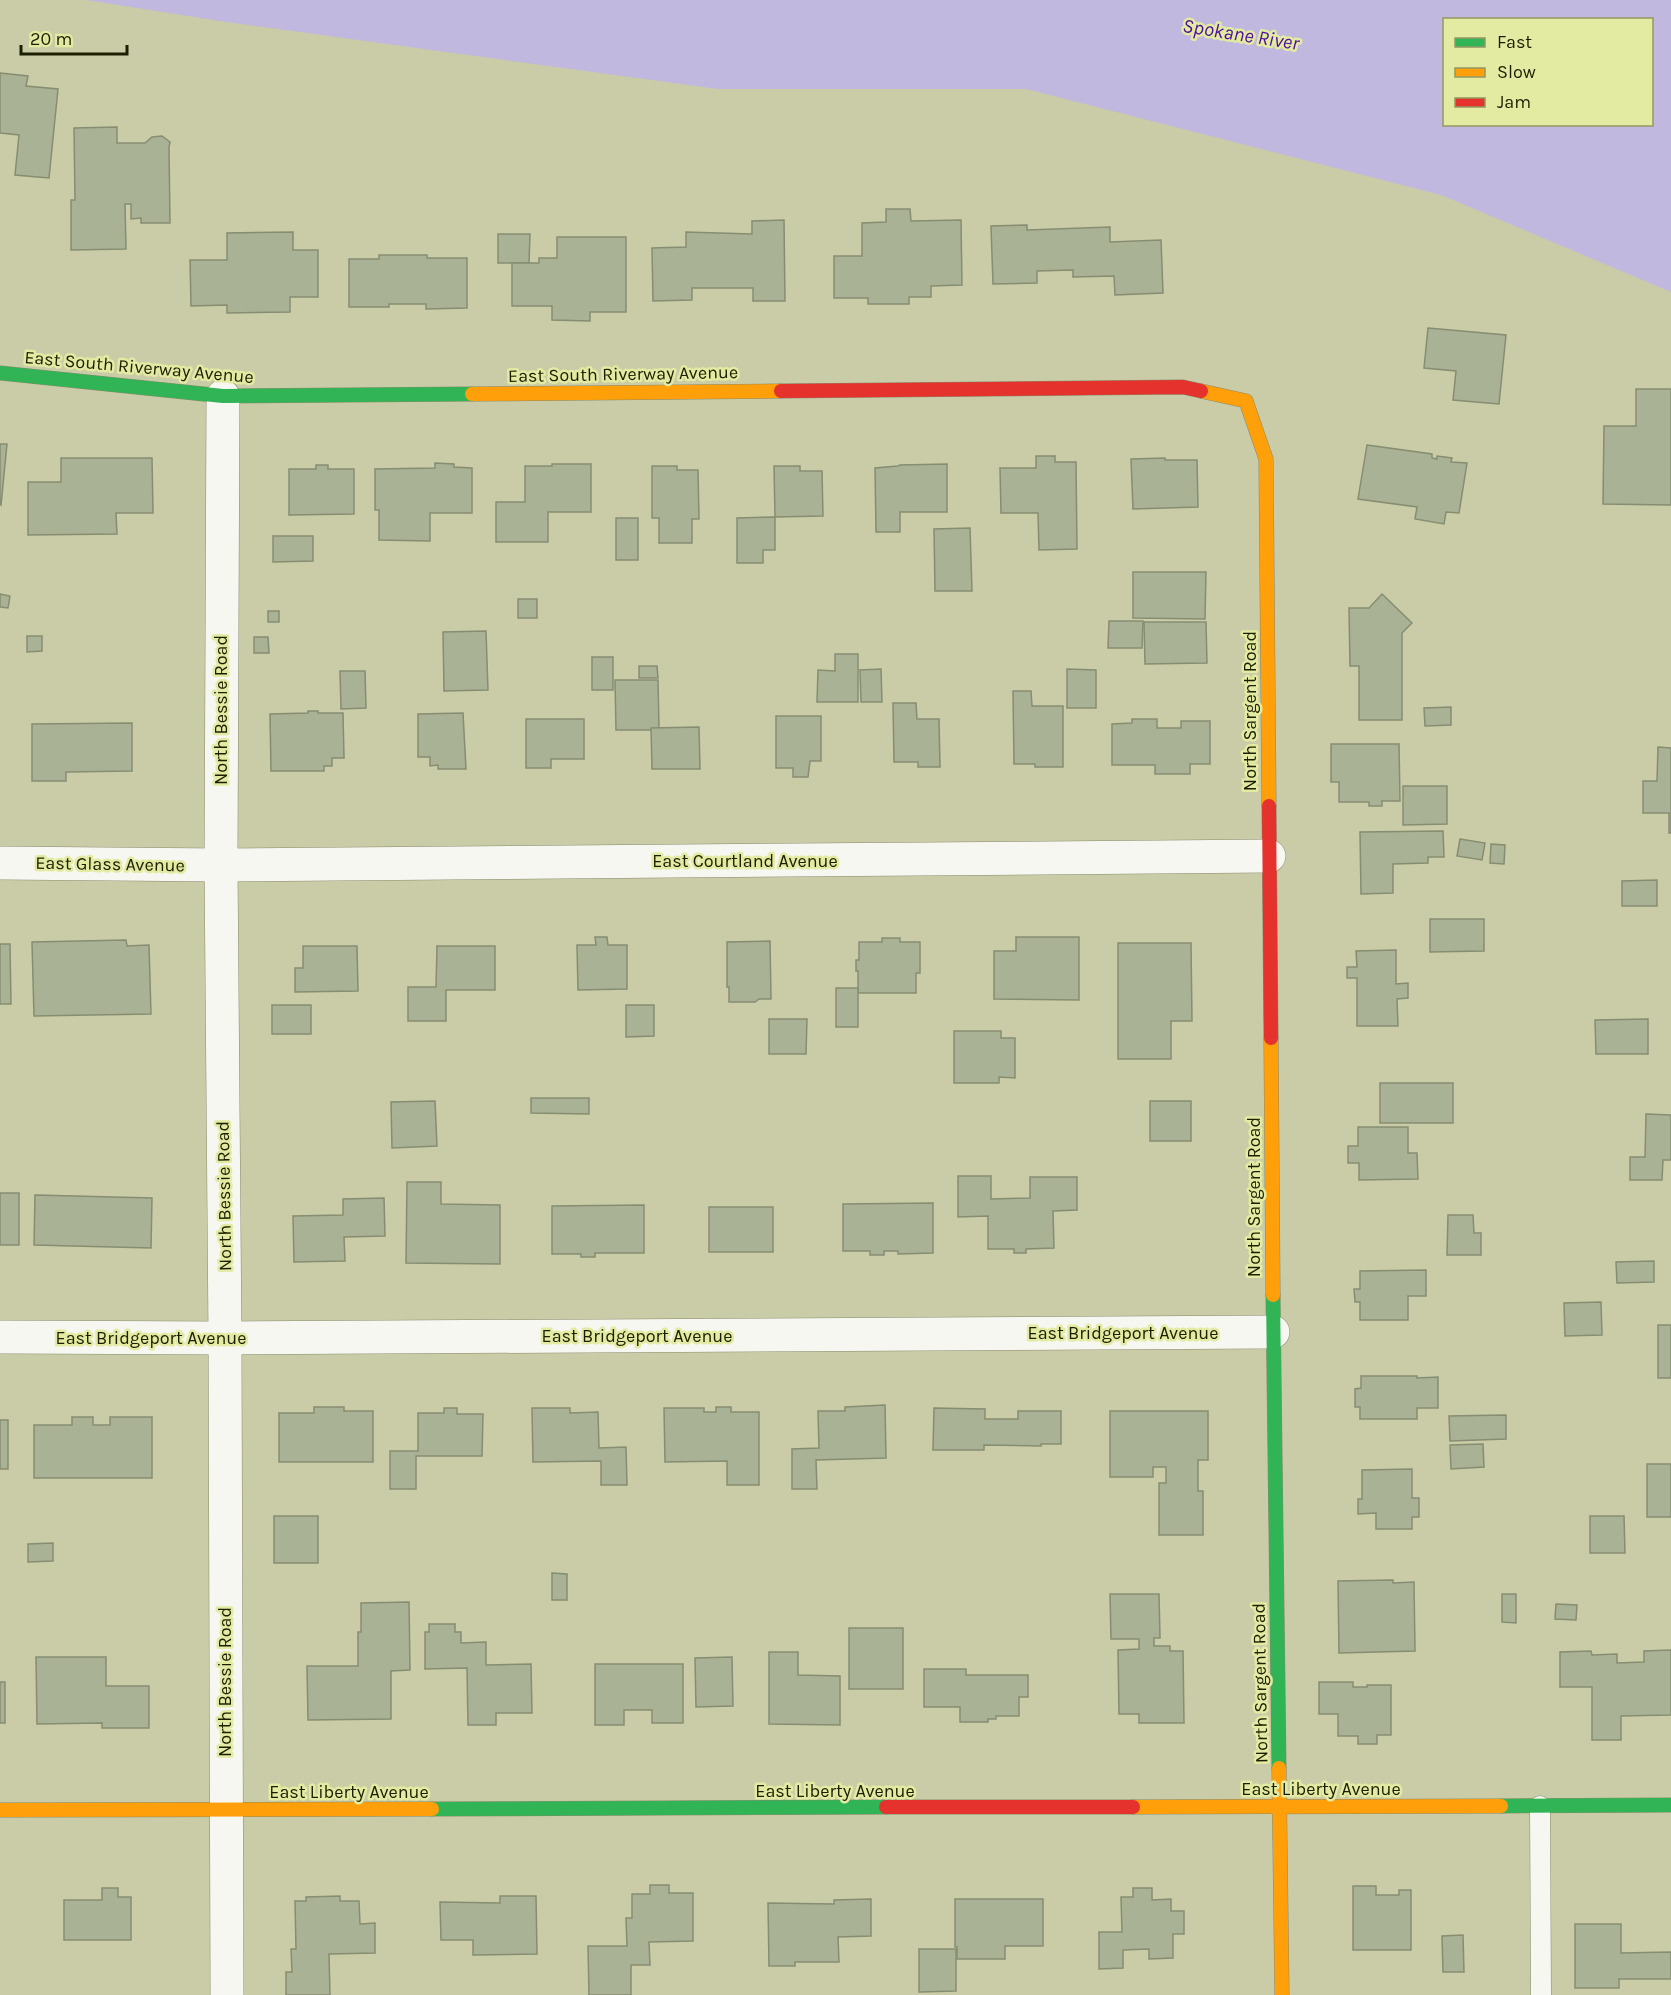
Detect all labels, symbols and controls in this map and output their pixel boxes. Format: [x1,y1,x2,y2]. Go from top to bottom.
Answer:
water label: Spokane River [1181,14,1302,55]
scale bar [21,18,128,56]
legend [1443,18,1653,126]
text: 20 m [30,28,72,50]
text: Fast [1497,31,1532,53]
text: Slow [1497,61,1536,83]
text: Jam [1497,91,1531,113]
street label: East South Riverway Avenue [23,346,255,388]
street label: East South Riverway Avenue [508,361,738,387]
street label: North Sargent Road [1239,631,1261,791]
street label: North Bessie Road [210,635,232,785]
street label: East Courtland Avenue [652,850,838,872]
street label: East Glass Avenue [35,852,185,876]
street label: North Sargent Road [1243,1117,1265,1277]
street label: North Bessie Road [212,1121,236,1271]
street label: East Bridgeport Avenue [1028,1322,1218,1344]
street label: East Bridgeport Avenue [542,1325,732,1347]
street label: East Bridgeport Avenue [56,1327,246,1349]
street label: North Sargent Road [1248,1603,1272,1763]
street label: North Bessie Road [214,1607,236,1757]
street label: East Liberty Avenue [1241,1778,1401,1800]
street label: East Liberty Avenue [755,1780,915,1802]
street label: East Liberty Avenue [269,1781,429,1803]

